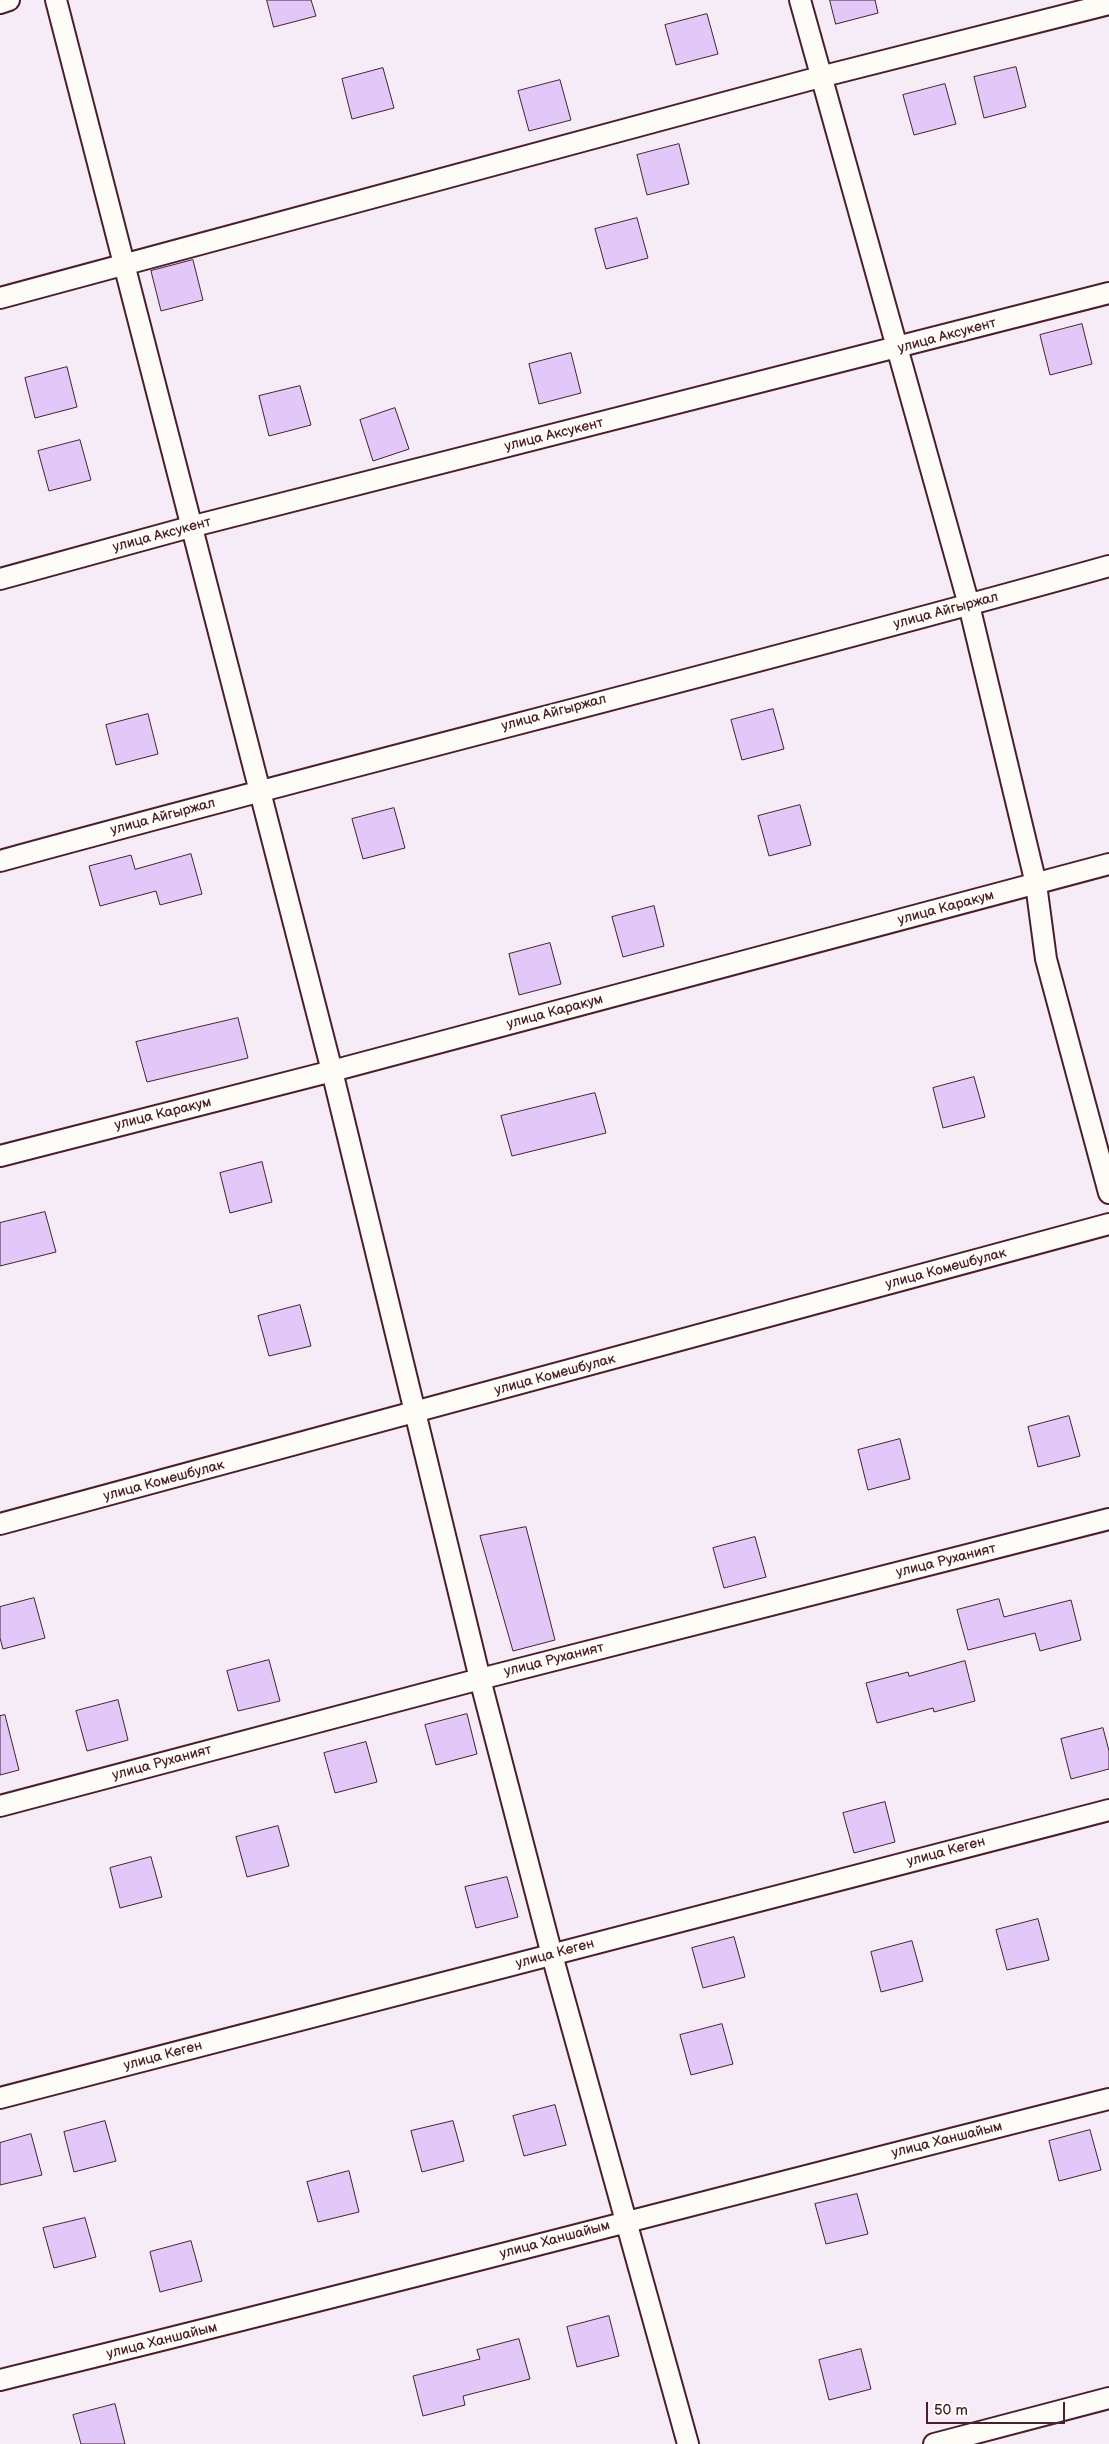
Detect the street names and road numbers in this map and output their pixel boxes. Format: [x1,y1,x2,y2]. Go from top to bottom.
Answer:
street label: улица Аксукент [896,315,998,357]
street label: улица Аксукент [503,415,605,455]
street label: улица Аксукент [111,514,213,556]
street label: улица Айгыржал [892,589,1000,633]
street label: улица Айгыржал [500,691,608,735]
street label: улица Айгыржал [109,795,217,839]
street label: улица Каракум [896,887,996,929]
street label: улица Каракум [505,991,605,1033]
street label: улица Каракум [113,1094,213,1134]
street label: улица Комешбулак [884,1245,1008,1293]
street label: улица Комешбулак [493,1351,617,1399]
street label: улица Комешбулак [102,1457,226,1505]
street label: улица Руханият [894,1540,998,1582]
street label: улица Руханият [502,1639,606,1681]
street label: улица Руханият [110,1742,214,1784]
street label: улица Кеген [905,1833,987,1871]
street label: улица Кеген [514,1935,596,1973]
street label: улица Кеген [122,2037,204,2075]
street label: улица Ханшайым [890,2118,1004,2162]
street label: улица Ханшайым [498,2217,612,2263]
street label: улица Ханшайым [105,2319,219,2363]

